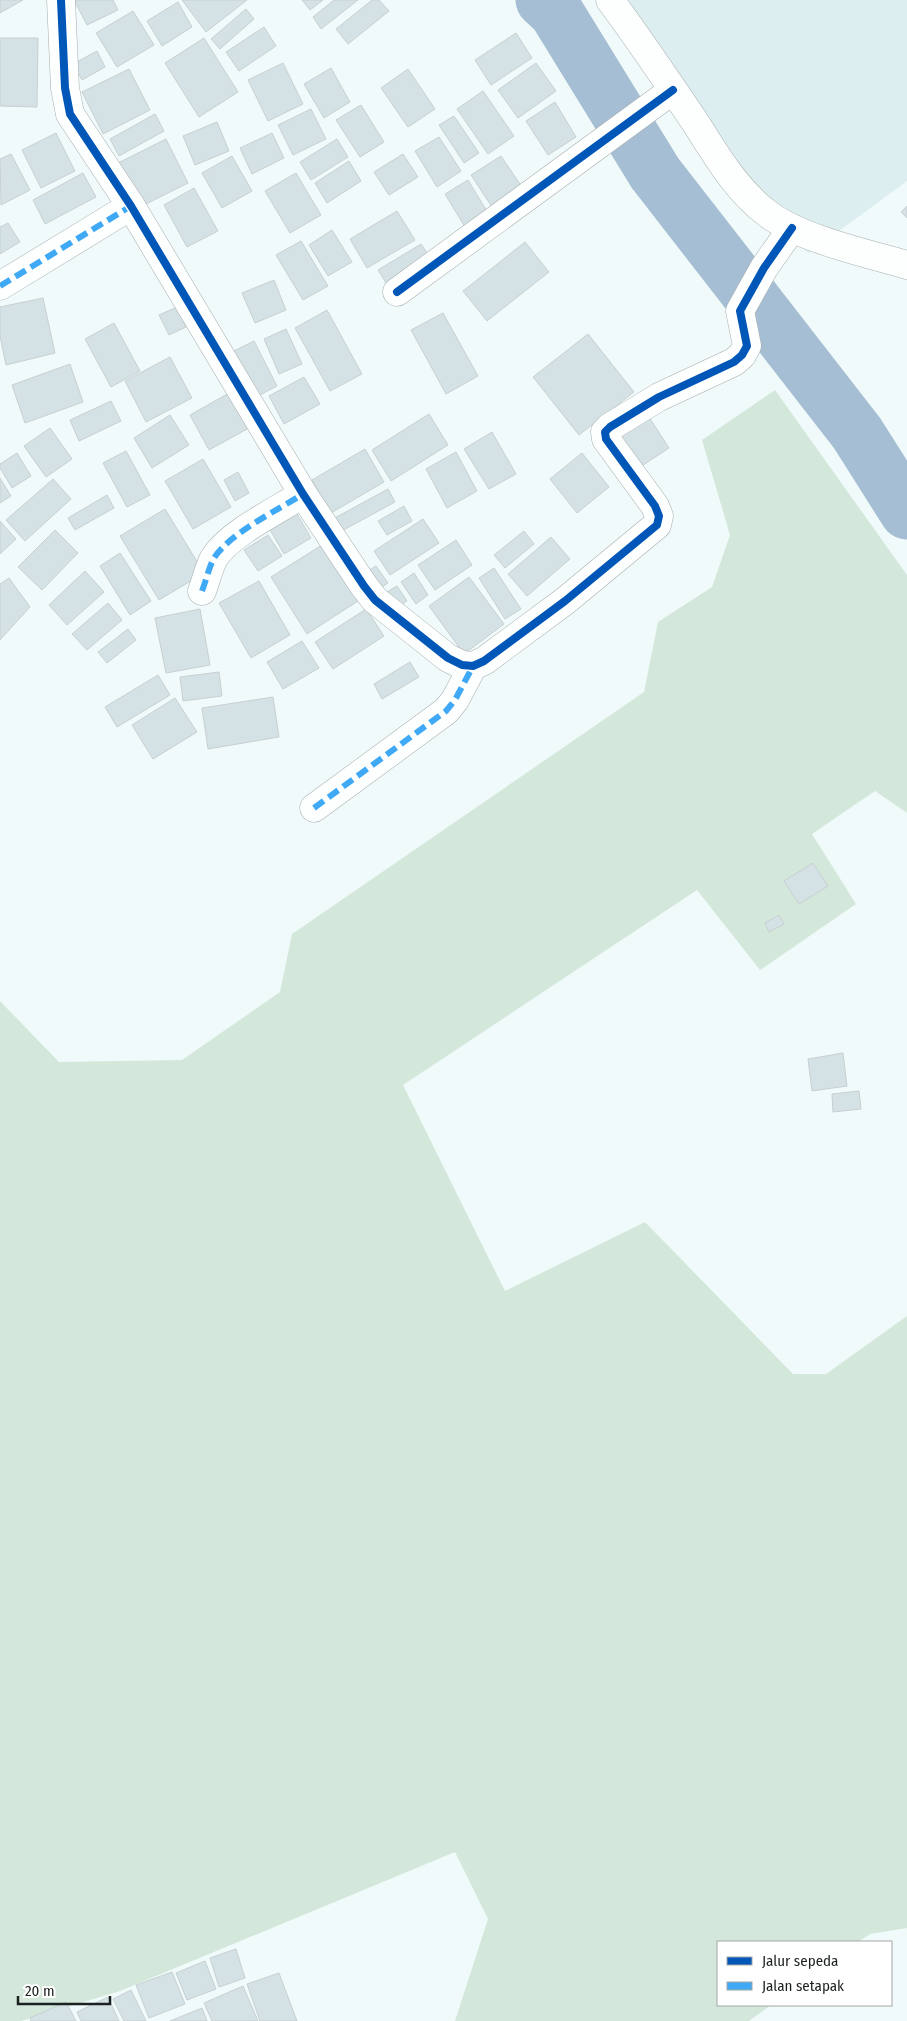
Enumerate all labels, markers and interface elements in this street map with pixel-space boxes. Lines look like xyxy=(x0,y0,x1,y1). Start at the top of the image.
legend xyxy=(717,1941,892,2006)
text: Jalur sepeda xyxy=(762,1952,838,1970)
scale bar xyxy=(18,1974,110,2006)
text: Jalan setapak xyxy=(762,1977,844,1995)
text: 20 m xyxy=(25,1982,55,2000)

